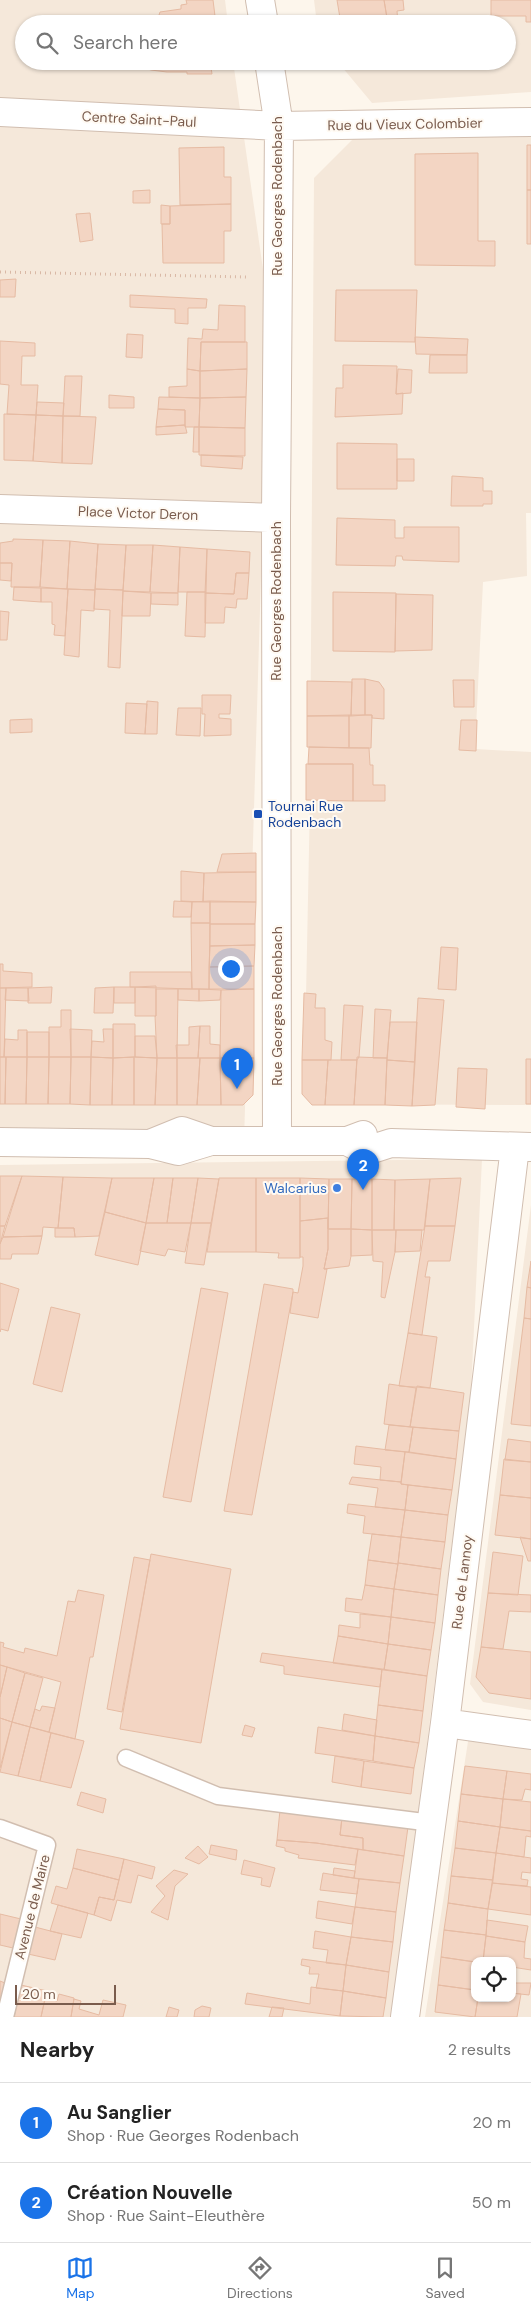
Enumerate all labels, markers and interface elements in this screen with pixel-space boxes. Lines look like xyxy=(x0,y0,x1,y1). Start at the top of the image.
search box xyxy=(15,15,516,70)
icon: search xyxy=(33,29,61,57)
text: Search here xyxy=(73,30,178,55)
street label: Centre Saint-Paul xyxy=(81,107,197,131)
street label: Rue du Vieux Colombier xyxy=(327,114,483,134)
street label: Rue Georges Rodenbach xyxy=(268,116,286,276)
street label: Place Victor Deron xyxy=(78,502,198,524)
street label: Rue Georges Rodenbach xyxy=(267,521,285,681)
place label: Tournai Rue Rodenbach xyxy=(268,797,343,831)
marker: Tournai Rue Rodenbach xyxy=(252,808,264,820)
street label: Rue Georges Rodenbach xyxy=(268,926,286,1086)
your location xyxy=(218,956,244,982)
pin: 1 xyxy=(221,1048,253,1089)
pin: 2 xyxy=(347,1149,379,1190)
place label: Walcarius xyxy=(264,1179,327,1197)
marker: Walcarius xyxy=(331,1182,343,1194)
street label: Rue de Lannoy xyxy=(447,1534,477,1630)
street label: Avenue de Maire xyxy=(10,1853,54,1961)
map controls xyxy=(471,1957,516,2002)
button: locate xyxy=(471,1957,516,2002)
scale bar xyxy=(15,1982,116,2005)
text: 20 m xyxy=(22,1985,56,2003)
text: Nearby xyxy=(20,2036,94,2064)
text: 2 results xyxy=(448,2039,511,2060)
text: Au Sanglier xyxy=(67,2100,172,2125)
text: 1 xyxy=(33,2112,39,2133)
text: 20 m xyxy=(472,2112,511,2133)
text: Shop · Rue Georges Rodenbach xyxy=(67,2125,299,2146)
text: Création Nouvelle xyxy=(67,2180,233,2205)
text: 2 xyxy=(31,2192,41,2213)
text: 50 m xyxy=(472,2192,511,2213)
text: Shop · Rue Saint-Eleuthère xyxy=(67,2205,265,2226)
tab: Map xyxy=(66,2254,94,2302)
tab: Directions xyxy=(227,2254,293,2302)
tab: Saved xyxy=(425,2254,465,2302)

